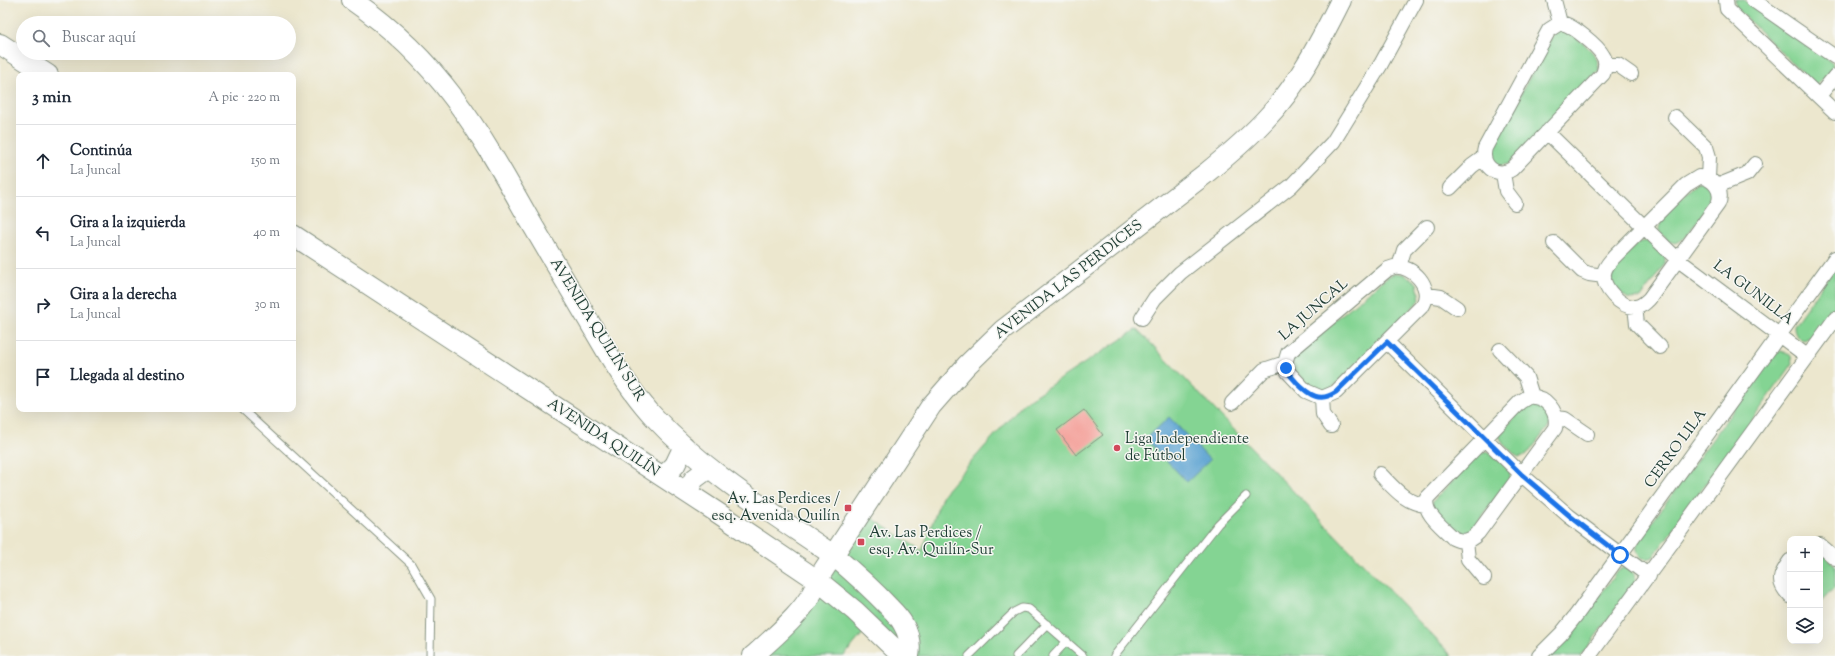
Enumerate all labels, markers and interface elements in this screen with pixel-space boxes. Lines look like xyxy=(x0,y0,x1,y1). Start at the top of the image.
search box xyxy=(16,16,296,60)
icon: search xyxy=(30,27,52,49)
text: Buscar aquí xyxy=(62,28,136,49)
text: 3 min xyxy=(32,86,71,110)
text: A pie · 220 m xyxy=(208,89,280,107)
text: Continúa xyxy=(70,141,132,162)
icon: ahead xyxy=(32,150,54,172)
text: 150 m xyxy=(251,152,280,170)
text: La Juncal xyxy=(70,162,121,180)
text: Gira a la izquierda xyxy=(70,213,186,234)
street label: AVENIDA LAS PERDICES xyxy=(990,215,1148,345)
icon: left xyxy=(32,222,54,244)
text: 40 m xyxy=(253,224,280,242)
text: La Juncal xyxy=(70,234,121,252)
street label: AVENIDA QUILÍN SUR xyxy=(544,254,651,406)
street label: LA GUNILLA xyxy=(1708,256,1798,330)
street label: LA JUNCAL xyxy=(1275,274,1353,346)
text: Gira a la derecha xyxy=(70,285,177,306)
icon: right xyxy=(32,294,54,316)
text: 30 m xyxy=(254,296,280,314)
text: La Juncal xyxy=(70,306,121,324)
route end xyxy=(1277,359,1295,377)
icon: arrive xyxy=(32,366,54,388)
text: Llegada al destino xyxy=(70,366,185,387)
street label: AVENIDA QUILÍN xyxy=(543,393,664,482)
street label: CERRO LILA xyxy=(1640,405,1712,493)
place label: Liga Independiente de Fútbol xyxy=(1125,429,1249,467)
marker: Liga Independiente de Fútbol xyxy=(1112,443,1122,453)
place label: Av. Las Perdices / esq. Avenida Quilín xyxy=(712,489,840,527)
marker: Av. Las Perdices / esq. Avenida Quilín xyxy=(843,503,853,513)
place label: Av. Las Perdices / esq. Av. Quilín-Sur xyxy=(869,523,994,561)
map controls xyxy=(1787,536,1823,644)
button: + xyxy=(1787,536,1823,572)
marker: Av. Las Perdices / esq. Av. Quilín-Sur xyxy=(856,537,866,547)
route start xyxy=(1611,546,1629,564)
button: − xyxy=(1787,572,1823,608)
button: layers xyxy=(1787,608,1823,644)

